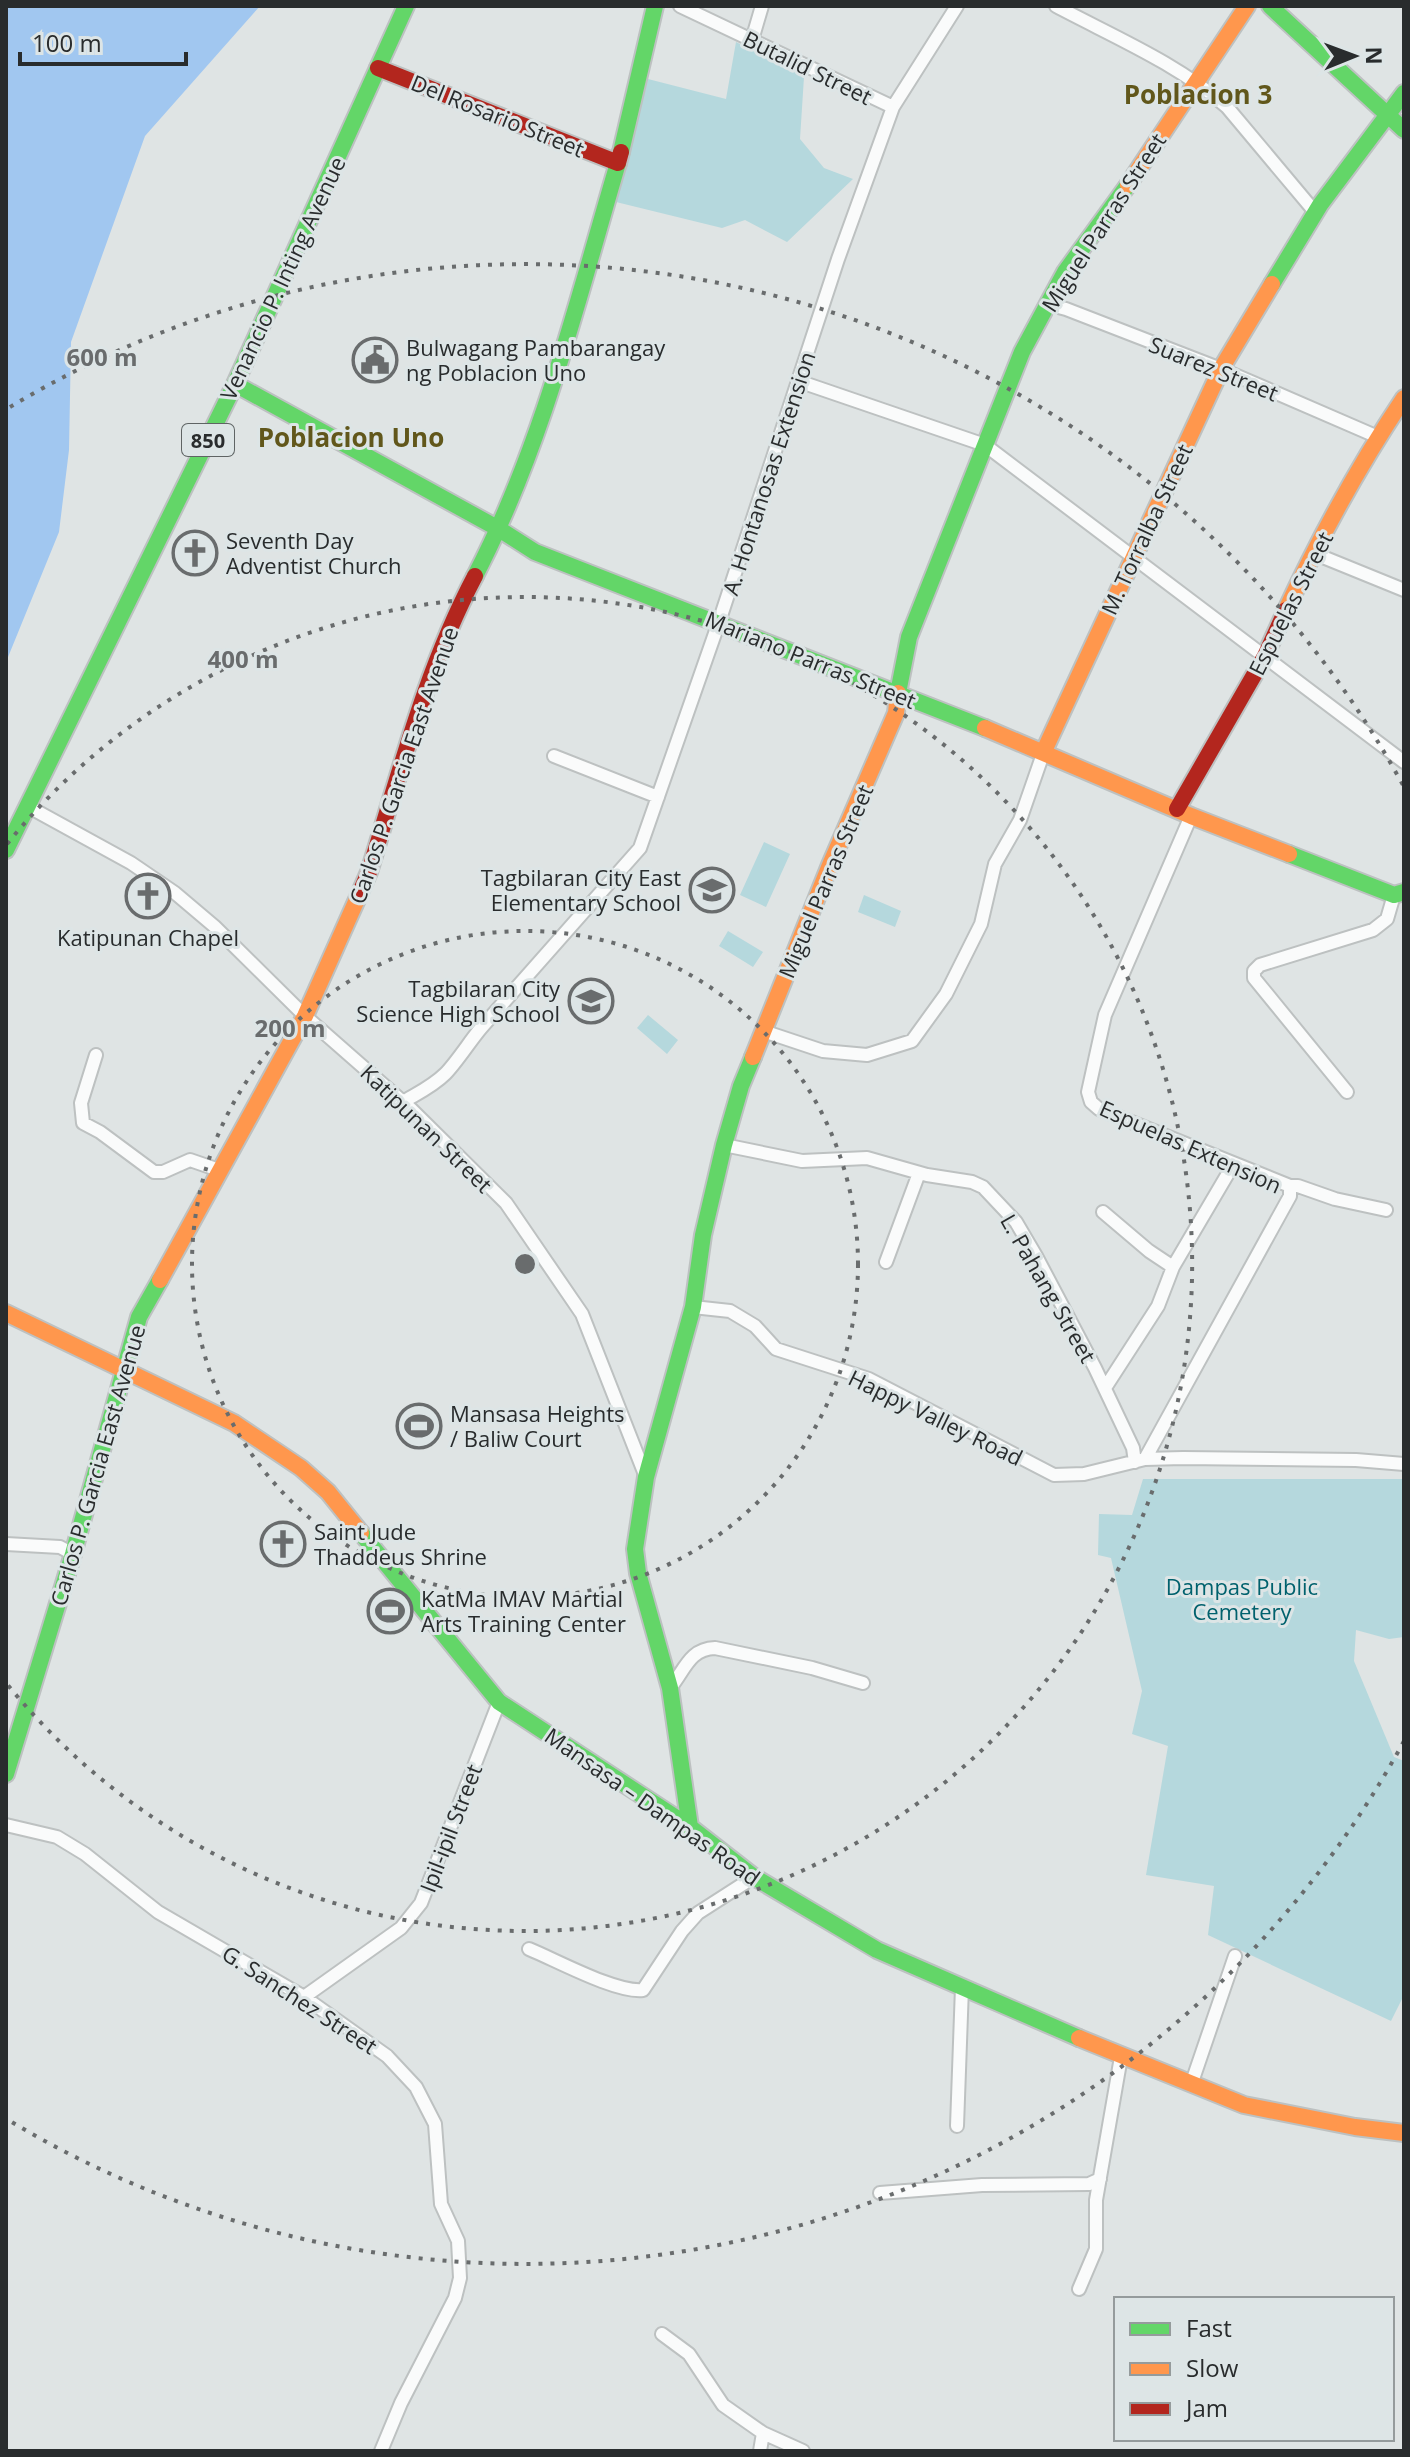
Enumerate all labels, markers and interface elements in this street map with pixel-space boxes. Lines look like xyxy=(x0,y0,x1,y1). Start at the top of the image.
scale bar xyxy=(20,16,186,66)
north arrow xyxy=(1314,16,1394,96)
street label: Butalid Street xyxy=(739,23,877,111)
text: 100 m xyxy=(32,26,102,59)
text: N xyxy=(1360,46,1390,65)
street label: Del Rosario Street xyxy=(407,67,589,163)
district label: Poblacion 3 xyxy=(1124,76,1272,112)
street label: Miguel Parras Street xyxy=(1034,127,1172,317)
street label: Venancio P. Inting Avenue xyxy=(212,151,352,405)
street label: Suarez Street xyxy=(1145,329,1283,408)
place label: Bulwagang Pambarangay ng Poblacion Uno xyxy=(406,332,666,387)
public building icon: Bulwagang Pambarangay ng Poblacion Uno xyxy=(351,336,399,384)
text: 600 m xyxy=(67,340,137,373)
street label: A. Hontanosas Extension xyxy=(714,347,822,599)
district label: Poblacion Uno xyxy=(258,419,444,455)
road number: 850 xyxy=(182,424,234,456)
street label: M. Torralba Street xyxy=(1093,439,1199,619)
place label: Seventh Day Adventist Church xyxy=(226,525,402,580)
street label: Espuelas Street xyxy=(1241,526,1339,680)
church icon: Seventh Day Adventist Church xyxy=(171,529,219,577)
street label: Mariano Parras Street xyxy=(701,603,921,715)
street label: Carlos P. Garcia East Avenue xyxy=(341,622,465,908)
text: 400 m xyxy=(208,642,278,675)
street label: Miguel Parras Street xyxy=(771,779,879,982)
place label: Tagbilaran City East Elementary School xyxy=(481,862,681,917)
school or university icon: Tagbilaran City East Elementary School xyxy=(688,866,736,914)
church icon: Katipunan Chapel xyxy=(124,872,172,920)
place label: Katipunan Chapel xyxy=(57,922,239,952)
place label: Tagbilaran City Science High School xyxy=(356,973,561,1028)
school or university icon: Tagbilaran City Science High School xyxy=(567,977,615,1025)
text: 200 m xyxy=(255,1011,325,1044)
street label: Katipunan Street xyxy=(355,1057,500,1199)
street label: Espuelas Extension xyxy=(1095,1092,1287,1200)
street label: L. Pahang Street xyxy=(994,1208,1104,1368)
centre of rings xyxy=(511,1250,539,1278)
street label: Carlos P. Garcia East Avenue xyxy=(42,1321,152,1609)
street label: Happy Valley Road xyxy=(844,1362,1028,1472)
place label: Mansasa Heights / Baliw Court xyxy=(450,1398,625,1453)
sports icon: Mansasa Heights / Baliw Court xyxy=(395,1402,443,1450)
place label: Saint Jude Thaddeus Shrine xyxy=(314,1516,487,1571)
church icon: Saint Jude Thaddeus Shrine xyxy=(259,1520,307,1568)
park label: Dampas Public Cemetery xyxy=(1166,1571,1318,1626)
place label: KatMa IMAV Martial Arts Training Center xyxy=(421,1583,626,1638)
sports icon: KatMa IMAV Martial Arts Training Center xyxy=(366,1587,414,1635)
street label: Mansasa – Dampas Road xyxy=(539,1720,767,1892)
street label: Ipil-ipil Street xyxy=(412,1759,488,1896)
street label: G. Sanchez Street xyxy=(217,1938,383,2060)
legend xyxy=(1114,2297,1394,2441)
text: Fast xyxy=(1186,2311,1232,2344)
text: Slow xyxy=(1186,2351,1239,2384)
text: Jam xyxy=(1184,2391,1228,2424)

